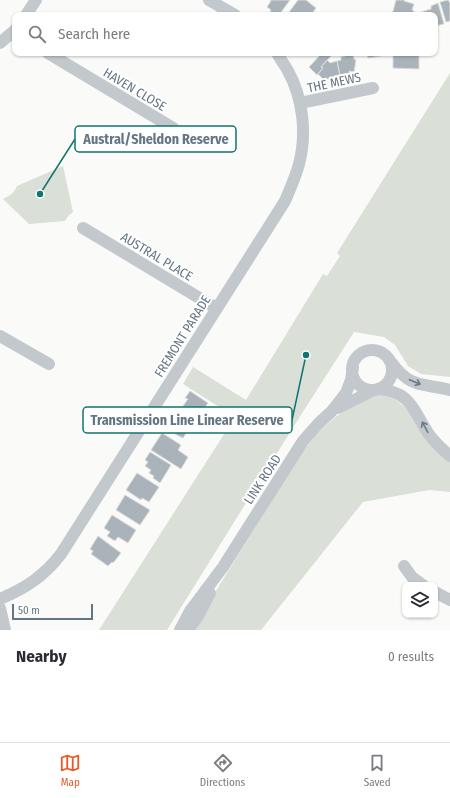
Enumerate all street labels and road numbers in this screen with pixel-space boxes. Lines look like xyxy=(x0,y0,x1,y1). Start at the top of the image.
street label: HAVEN CLOSE xyxy=(101,65,169,114)
street label: THE MEWS xyxy=(306,69,362,95)
street label: AUSTRAL PLACE xyxy=(118,229,195,284)
street label: FREMONT PARADE xyxy=(151,293,214,380)
street label: LINK ROAD xyxy=(241,452,284,507)

